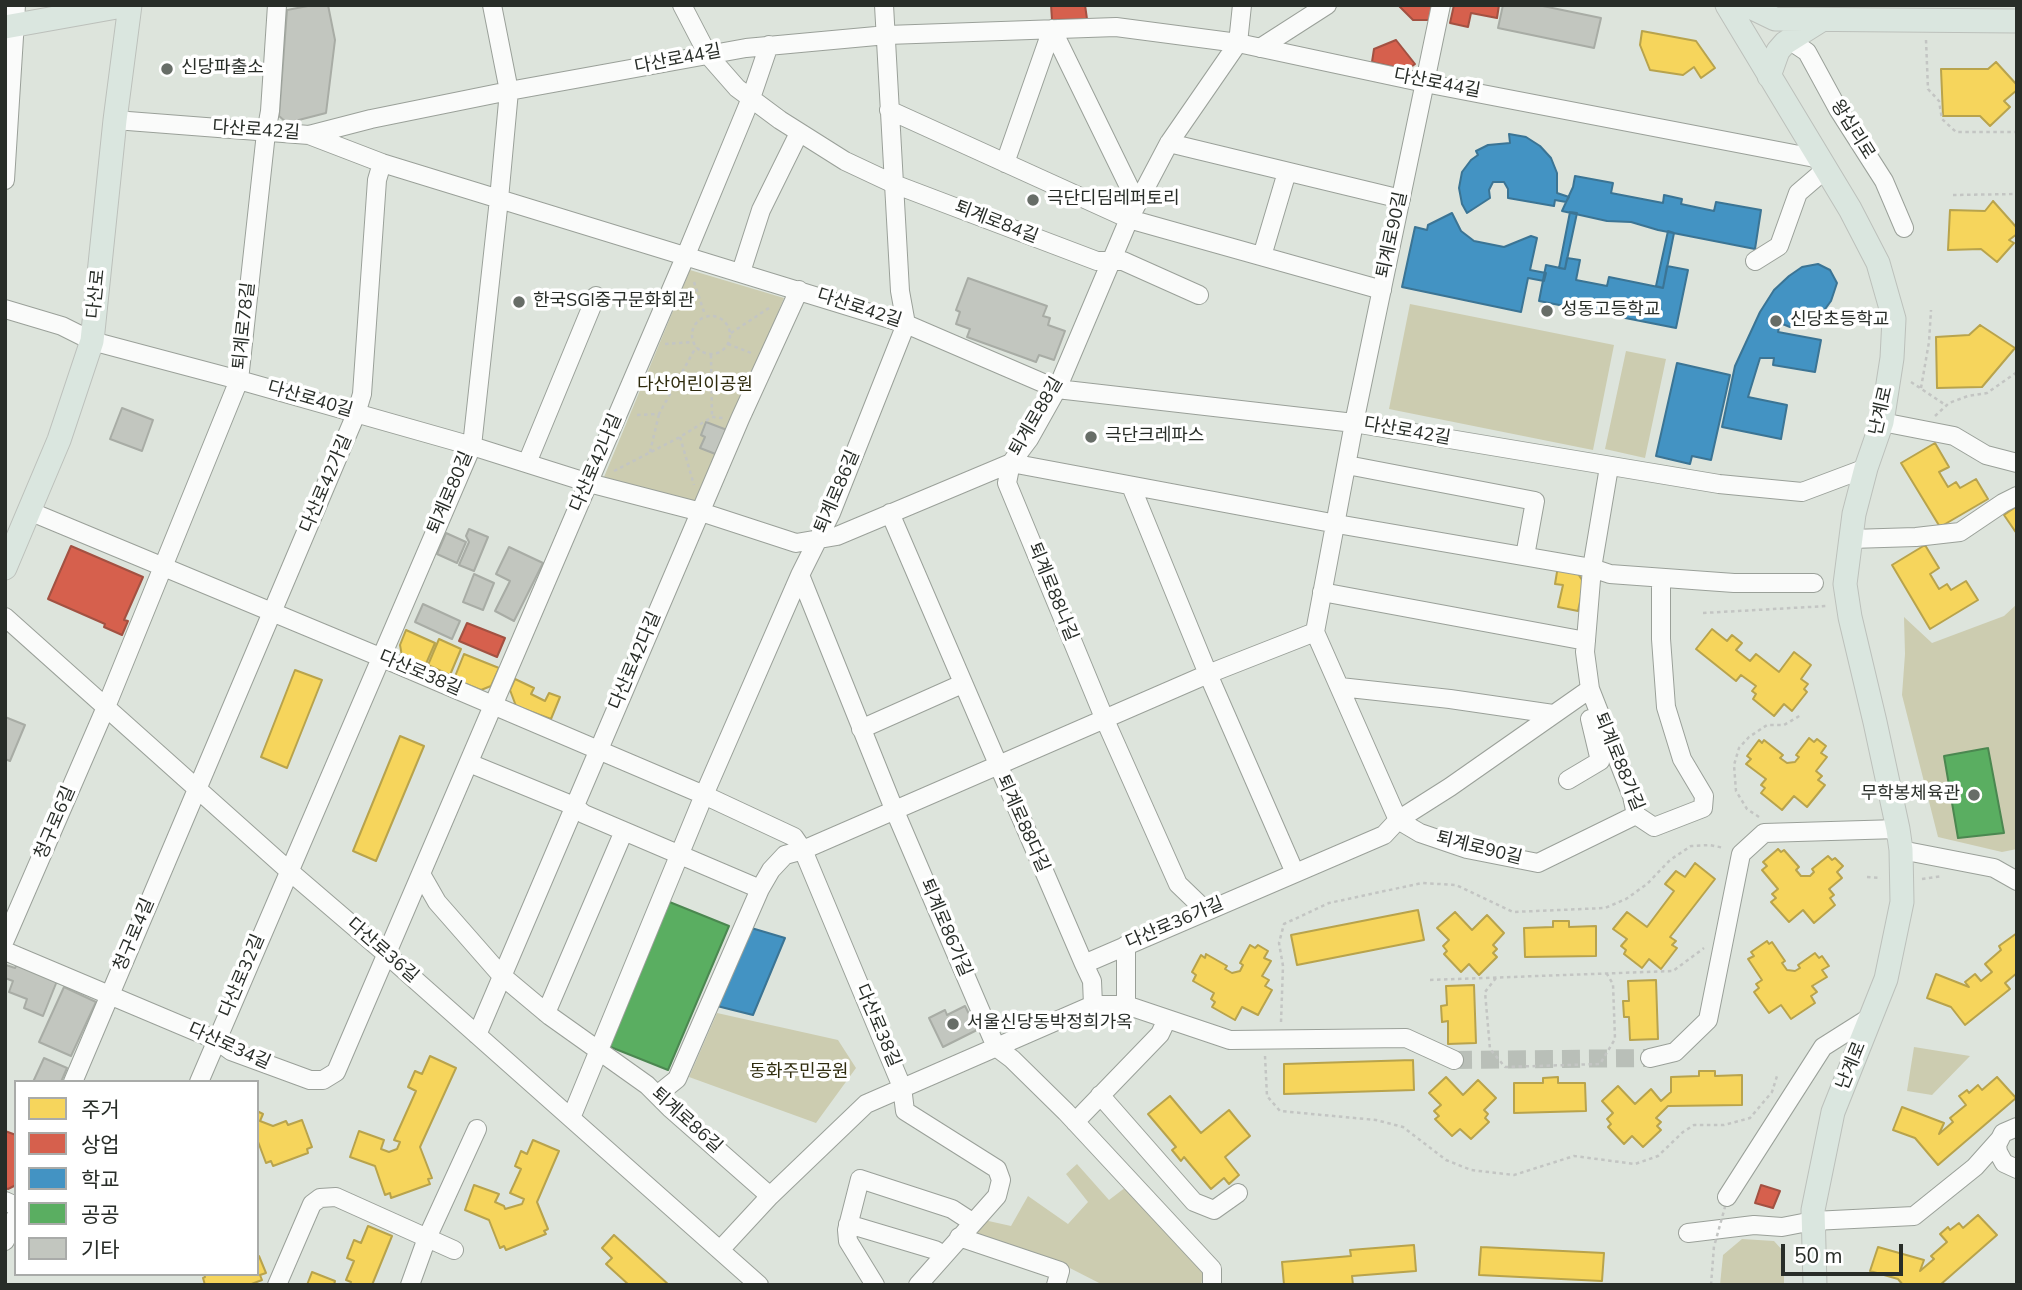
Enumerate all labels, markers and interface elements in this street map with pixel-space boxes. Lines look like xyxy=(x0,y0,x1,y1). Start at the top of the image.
street label: 다산로44길 xyxy=(633,41,723,79)
place label: 신당파출소 xyxy=(181,58,264,80)
marker: 신당파출소 xyxy=(159,61,175,77)
street label: 다산로44길 xyxy=(1392,65,1482,103)
street label: 왕십리로 xyxy=(1825,96,1879,164)
street label: 다산로42길 xyxy=(211,117,301,145)
place label: 극단디딤레퍼토리 xyxy=(1047,189,1179,211)
street label: 퇴계로90길 xyxy=(1373,190,1413,280)
marker: 극단디딤레퍼토리 xyxy=(1025,192,1041,208)
street label: 퇴계로84길 xyxy=(951,197,1041,249)
street label: 다산로 xyxy=(84,268,110,320)
street label: 퇴계로78길 xyxy=(230,281,260,371)
street label: 다산로42길 xyxy=(814,285,904,333)
place label: 한국SGI중구문화회관 xyxy=(533,291,694,313)
marker: 한국SGI중구문화회관 xyxy=(511,294,527,310)
place label: 성동고등학교 xyxy=(1561,300,1660,322)
marker: 성동고등학교 xyxy=(1539,303,1555,319)
place label: 신당초등학교 xyxy=(1790,310,1889,332)
marker: 신당초등학교 xyxy=(1768,313,1784,329)
street label: 퇴계로88길 xyxy=(1006,374,1068,460)
park label: 다산어린이공원 xyxy=(637,375,753,397)
street label: 다산로40길 xyxy=(265,378,355,422)
street label: 난계로 xyxy=(1866,384,1898,438)
street label: 다산로42나길 xyxy=(567,411,627,515)
street label: 다산로42길 xyxy=(1362,414,1452,450)
place label: 극단크레파스 xyxy=(1105,426,1204,448)
marker: 극단크레파스 xyxy=(1083,429,1099,445)
street label: 다산로42가길 xyxy=(297,432,357,536)
street label: 퇴계로86길 xyxy=(811,447,865,537)
street label: 퇴계로80길 xyxy=(424,448,478,538)
street label: 퇴계로88나길 xyxy=(1022,540,1082,644)
street label: 다산로42다길 xyxy=(606,609,666,713)
street label: 다산로38길 xyxy=(375,647,465,701)
street label: 퇴계로88가길 xyxy=(1588,710,1648,814)
street label: 퇴계로88다길 xyxy=(991,772,1053,876)
street label: 청구로6길 xyxy=(31,783,81,863)
place label: 무학봉체육관 xyxy=(1861,784,1960,806)
marker: 무학봉체육관 xyxy=(1966,787,1982,803)
street label: 퇴계로90길 xyxy=(1434,828,1524,870)
street label: 퇴계로86가길 xyxy=(915,876,975,980)
street label: 다산로36가길 xyxy=(1123,894,1227,954)
street label: 청구로4길 xyxy=(110,895,160,975)
street label: 다산로36길 xyxy=(342,914,422,988)
street label: 다산로32길 xyxy=(216,931,270,1021)
street label: 다산로38길 xyxy=(850,981,904,1071)
place label: 서울신당동박정희가옥 xyxy=(967,1013,1133,1035)
marker: 서울신당동박정희가옥 xyxy=(945,1016,961,1032)
street label: 다산로34길 xyxy=(184,1019,274,1075)
street label: 난계로 xyxy=(1833,1039,1871,1093)
park label: 동화주민공원 xyxy=(749,1062,849,1084)
legend xyxy=(14,1080,259,1276)
street label: 퇴계로86길 xyxy=(646,1084,726,1158)
text: 주거 xyxy=(81,1096,120,1124)
text: 상업 xyxy=(81,1131,120,1159)
text: 학교 xyxy=(81,1166,120,1194)
text: 공공 xyxy=(81,1201,120,1229)
scale bar xyxy=(1784,1230,1906,1274)
text: 기타 xyxy=(81,1236,120,1264)
text: 50 m xyxy=(1794,1242,1843,1270)

